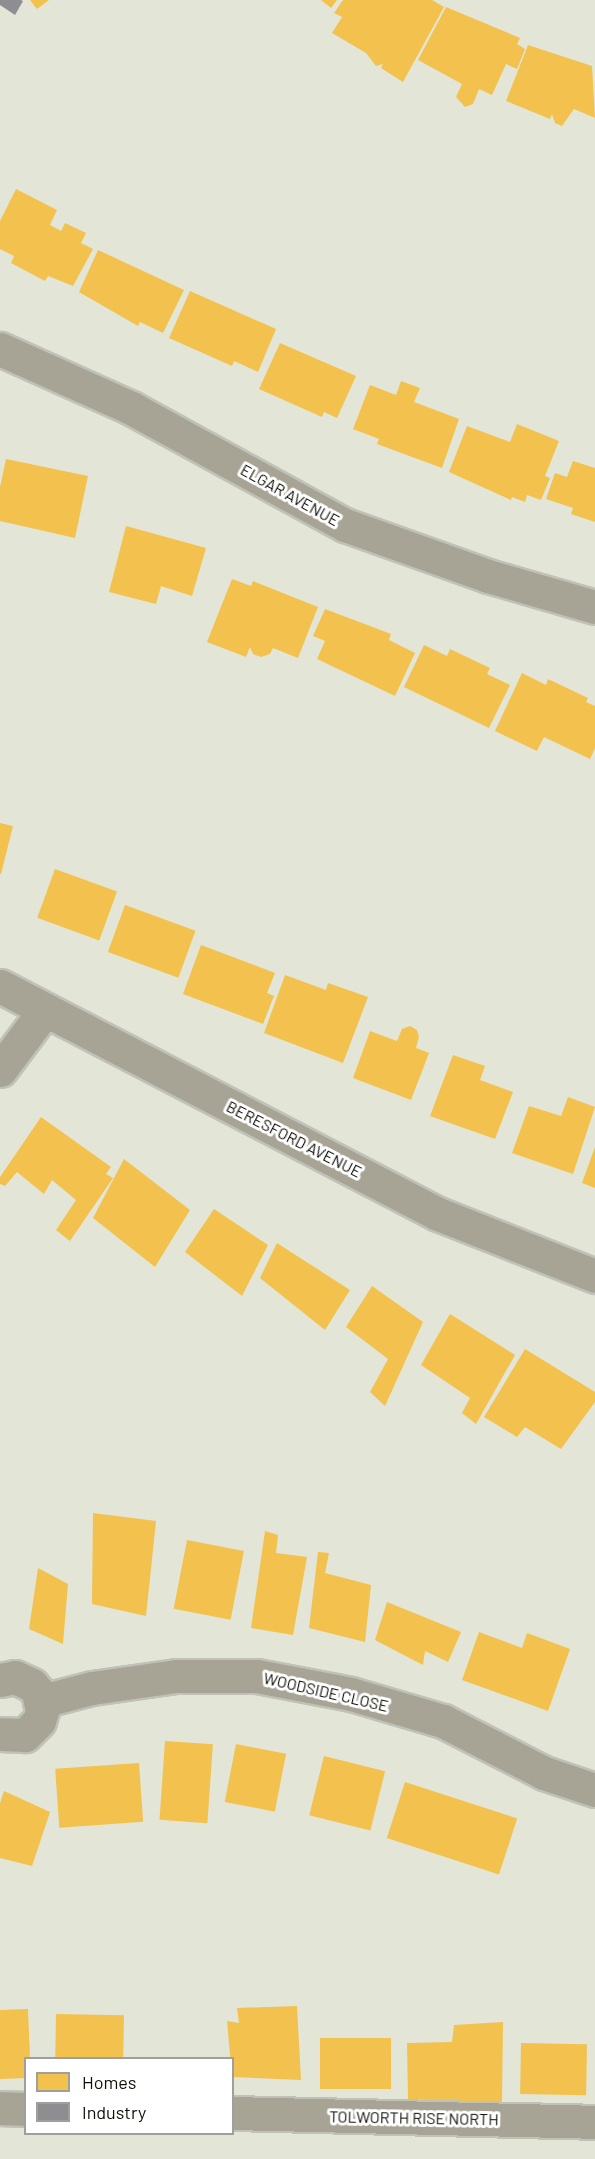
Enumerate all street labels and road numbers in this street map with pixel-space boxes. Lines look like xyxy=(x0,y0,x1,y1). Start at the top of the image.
street label: ELGAR AVENUE xyxy=(237,460,343,530)
street label: BERESFORD AVENUE xyxy=(223,1097,365,1181)
street label: WOODSIDE CLOSE xyxy=(262,1668,390,1716)
street label: TOLWORTH RISE NORTH xyxy=(329,2107,499,2129)

